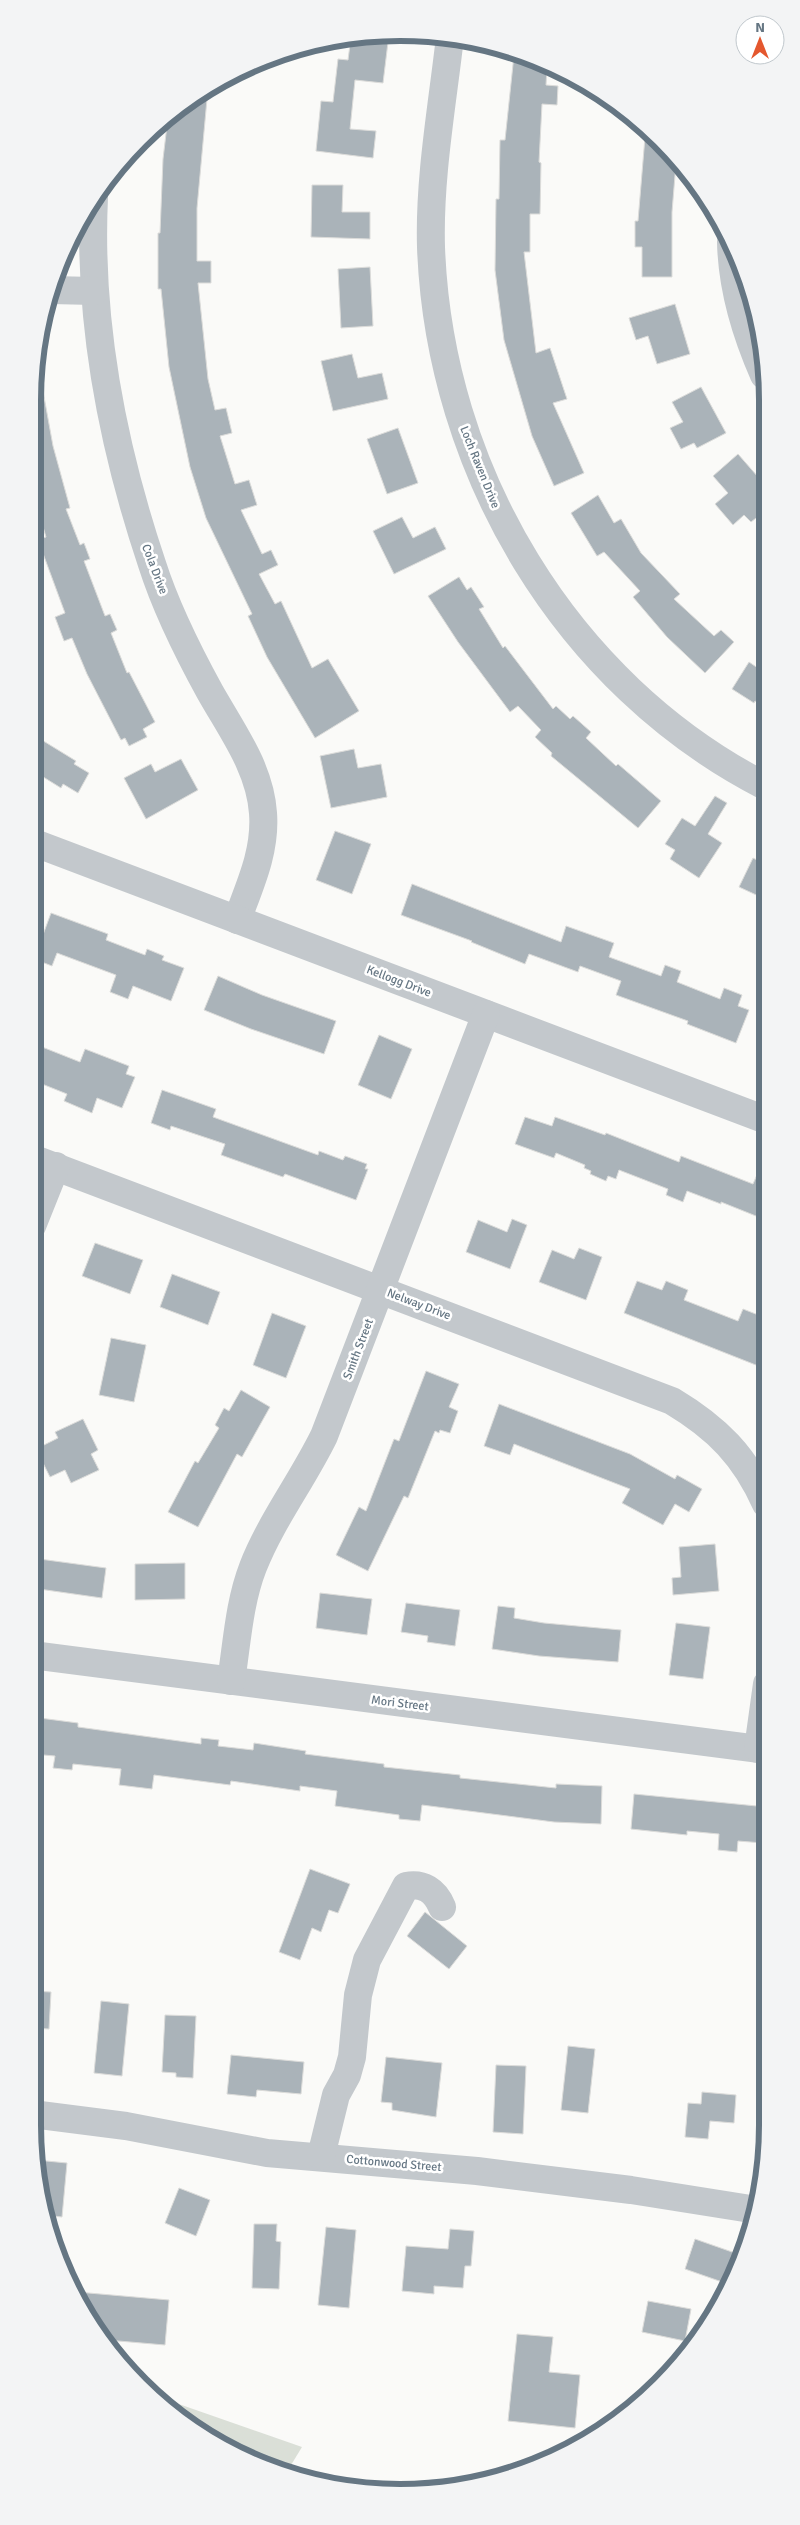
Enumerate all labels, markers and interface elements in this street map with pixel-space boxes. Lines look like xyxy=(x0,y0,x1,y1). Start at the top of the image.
north arrow xyxy=(735,15,785,65)
text: N xyxy=(755,19,765,36)
street label: Loch Raven Drive xyxy=(456,424,503,511)
street label: Cola Drive xyxy=(138,542,171,596)
street label: Kellogg Drive xyxy=(364,962,433,1001)
street label: Nelway Drive xyxy=(385,1285,453,1324)
street label: Smith Street xyxy=(340,1317,377,1382)
street label: Mori Street xyxy=(370,1693,429,1714)
street label: Cottonwood Street xyxy=(346,2152,442,2175)

